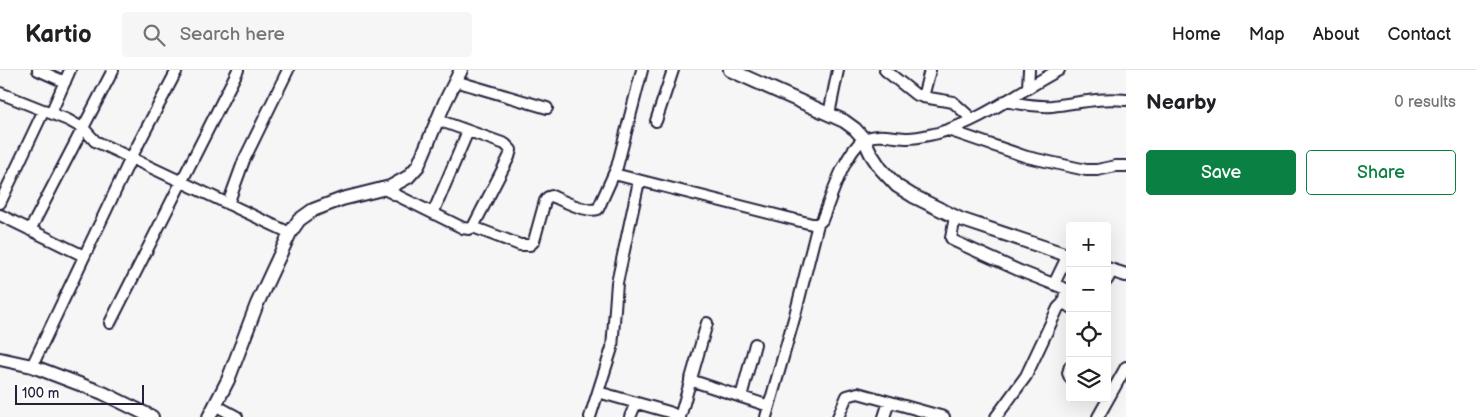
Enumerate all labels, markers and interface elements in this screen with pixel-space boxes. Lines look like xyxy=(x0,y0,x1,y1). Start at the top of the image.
search box xyxy=(122,12,472,57)
text: Kartio xyxy=(25,20,92,49)
icon: search xyxy=(140,21,168,49)
text: Search here xyxy=(180,23,285,46)
text: Home xyxy=(1172,24,1221,45)
text: Map xyxy=(1249,24,1285,45)
text: About xyxy=(1313,24,1360,45)
text: Contact xyxy=(1388,24,1451,45)
text: Nearby xyxy=(1146,90,1216,115)
text: 0 results xyxy=(1394,93,1456,112)
button: Save xyxy=(1146,150,1296,195)
button: Share xyxy=(1306,150,1456,195)
map controls xyxy=(1066,222,1111,402)
button: + xyxy=(1066,222,1111,267)
button: − xyxy=(1066,267,1111,312)
button: locate xyxy=(1066,312,1111,357)
button: layers xyxy=(1066,357,1111,402)
scale bar xyxy=(15,382,144,405)
text: 100 m xyxy=(22,385,59,402)

